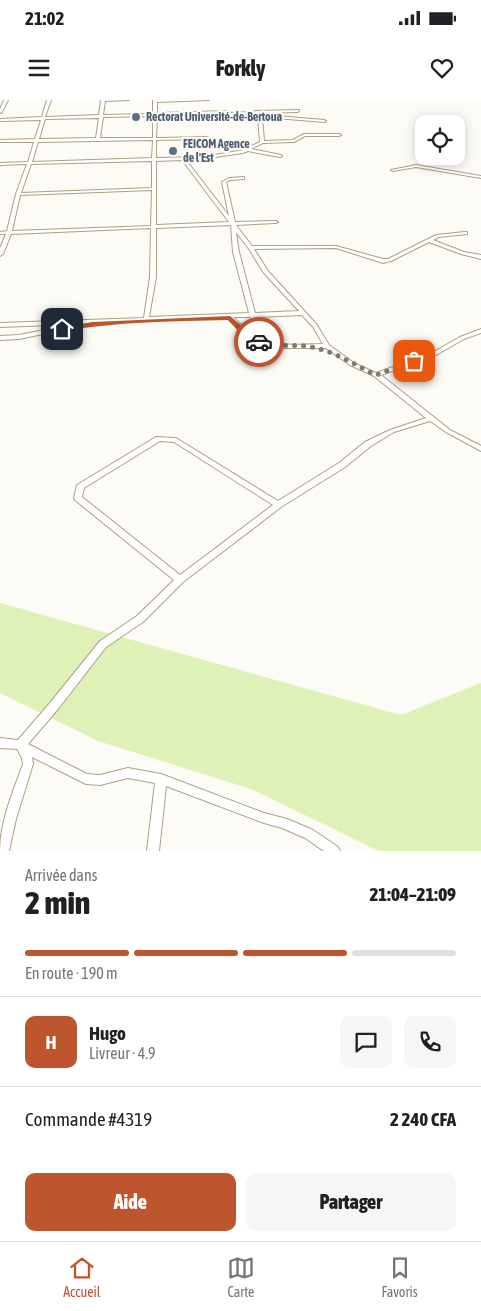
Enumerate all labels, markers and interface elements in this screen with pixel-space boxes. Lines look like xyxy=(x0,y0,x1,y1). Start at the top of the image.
text: 21:02 xyxy=(25,7,64,29)
icon: menu xyxy=(25,54,53,82)
icon: heart xyxy=(428,54,456,82)
text: Forkly xyxy=(216,55,265,81)
place label: Rectorat Université-de-Bertoua xyxy=(146,110,283,124)
marker: Rectorat Université-de-Bertoua xyxy=(130,111,142,123)
map controls xyxy=(415,115,465,165)
button: locate xyxy=(415,115,465,165)
place label: FEICOM Agence de l'Est xyxy=(183,137,250,165)
marker: FEICOM Agence de l'Est xyxy=(167,145,179,157)
pin xyxy=(41,308,83,350)
icon: home xyxy=(48,315,76,343)
courier xyxy=(234,317,284,367)
icon: car xyxy=(245,328,273,356)
pin xyxy=(393,340,435,382)
icon: bag xyxy=(400,347,428,375)
text: Arrivée dans xyxy=(25,866,97,884)
text: 21:04–21:09 xyxy=(369,883,456,905)
text: 2 min xyxy=(25,884,90,921)
text: En route · 190 m xyxy=(25,964,118,982)
button: chat xyxy=(340,1016,392,1068)
button: phone xyxy=(404,1016,456,1068)
text: Hugo xyxy=(89,1022,126,1044)
text: H xyxy=(45,1031,57,1053)
text: Livreur · 4.9 xyxy=(89,1044,156,1062)
text: Commande #4319 xyxy=(25,1108,152,1130)
text: 2 240 CFA xyxy=(390,1108,456,1130)
button: Aide xyxy=(25,1173,236,1231)
button: Partager xyxy=(246,1173,456,1231)
tab: Accueil xyxy=(63,1254,101,1300)
tab: Carte xyxy=(227,1254,255,1300)
tab: Favoris xyxy=(381,1254,418,1300)

